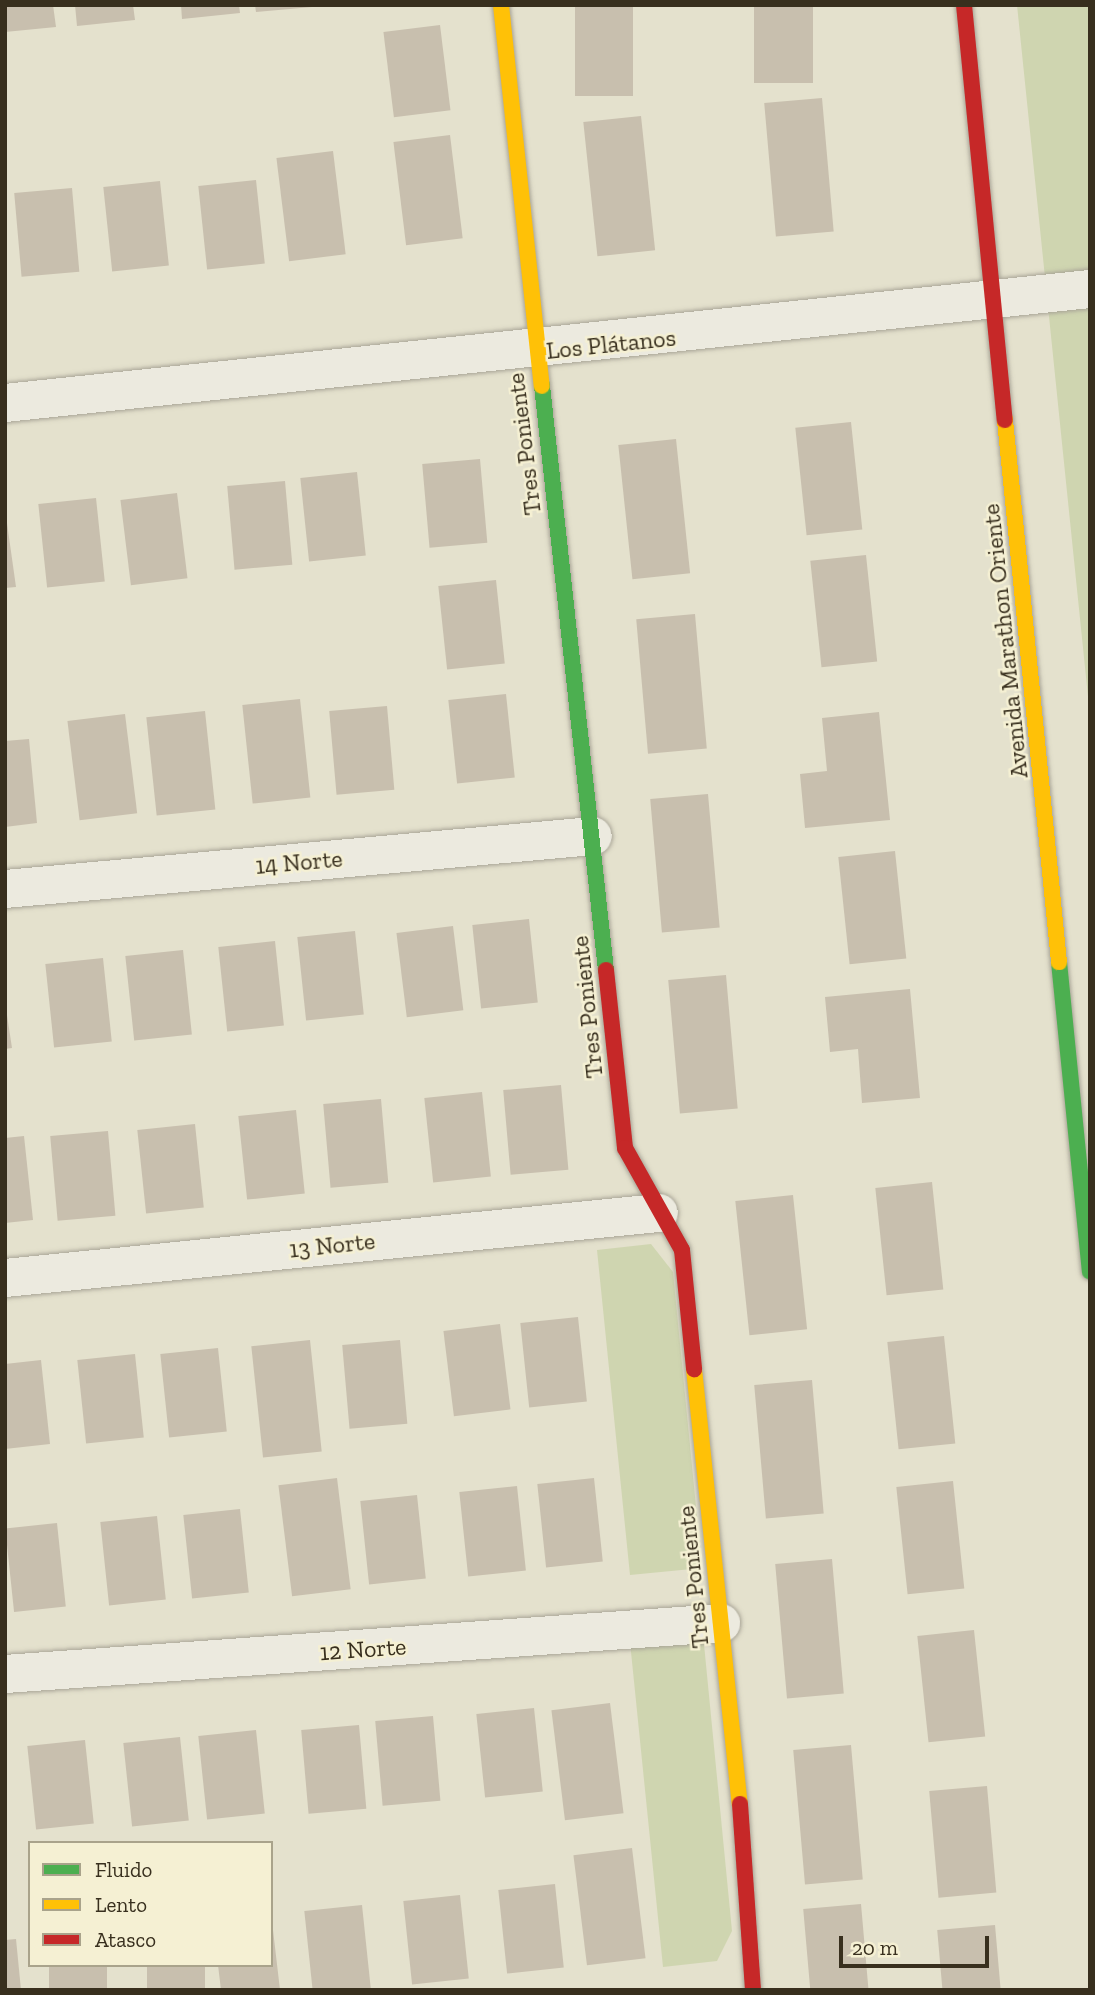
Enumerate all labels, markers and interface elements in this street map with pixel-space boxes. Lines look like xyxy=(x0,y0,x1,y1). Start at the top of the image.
street label: Los Plátanos xyxy=(545,323,677,365)
street label: Tres Poniente xyxy=(501,371,547,517)
street label: Avenida Marathon Oriente xyxy=(976,502,1034,780)
street label: 14 Norte xyxy=(254,844,344,880)
street label: Tres Poniente xyxy=(565,934,609,1080)
street label: 13 Norte xyxy=(288,1226,376,1264)
street label: Tres Poniente xyxy=(671,1504,715,1650)
street label: 12 Norte xyxy=(319,1632,407,1666)
legend xyxy=(28,1841,273,1967)
text: Fluido xyxy=(95,1857,152,1882)
text: Lento xyxy=(95,1892,147,1917)
scale bar xyxy=(843,1922,993,1966)
text: Atasco xyxy=(95,1927,156,1952)
text: 20 m xyxy=(852,1935,898,1960)

